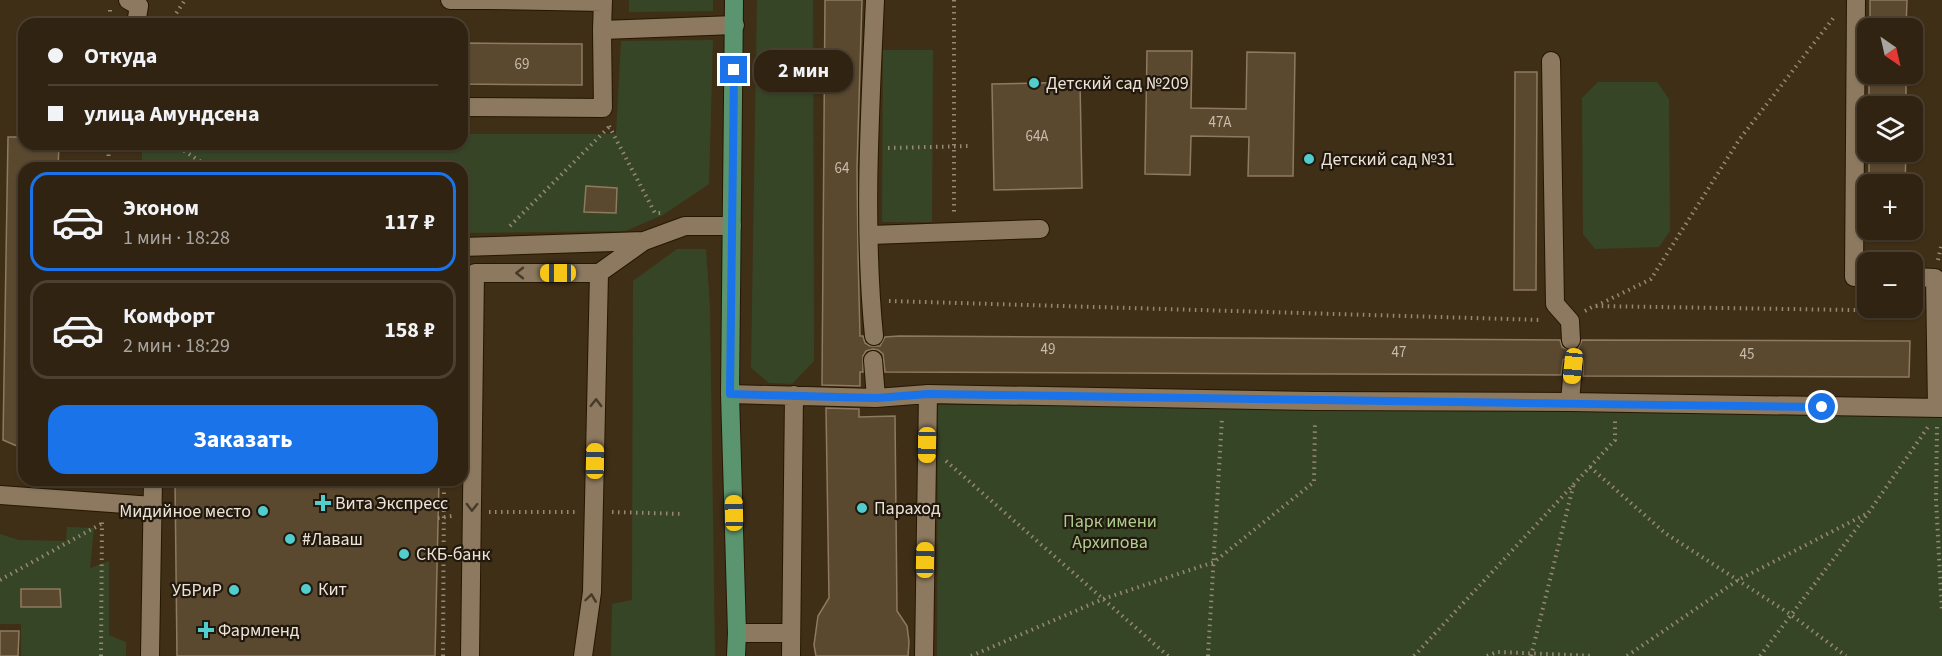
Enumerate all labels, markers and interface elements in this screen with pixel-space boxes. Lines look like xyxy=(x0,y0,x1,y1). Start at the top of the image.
north arrow xyxy=(1857,18,1923,84)
map controls xyxy=(1857,18,1923,318)
text: Откуда xyxy=(84,40,157,72)
callout: 2 мин xyxy=(755,49,854,91)
house number: 69 xyxy=(515,54,529,75)
route end xyxy=(720,56,747,83)
text: 2 мин xyxy=(778,57,829,85)
place label: Детский сад №209 xyxy=(1046,71,1189,96)
marker: Детский сад №209 xyxy=(1027,76,1041,90)
button: layers xyxy=(1857,96,1923,162)
text: улица Амундсена xyxy=(84,98,260,130)
house number: 47А xyxy=(1208,112,1232,133)
house number: 64А xyxy=(1025,126,1049,147)
place label: Детский сад №31 xyxy=(1321,147,1455,172)
marker: Детский сад №31 xyxy=(1302,152,1316,166)
house number: 64 xyxy=(835,158,850,179)
button: + xyxy=(1857,174,1923,240)
text: Эконом xyxy=(123,192,199,224)
icon: car xyxy=(51,195,105,249)
text: 117 ₽ xyxy=(384,206,435,238)
text: 1 мин · 18:28 xyxy=(123,224,230,252)
button: − xyxy=(1857,252,1923,318)
car xyxy=(540,264,576,282)
one-way arrow xyxy=(515,267,524,279)
text: Комфорт xyxy=(123,300,215,332)
icon: car xyxy=(51,303,105,357)
text: 158 ₽ xyxy=(384,314,435,346)
text: 2 мин · 18:29 xyxy=(123,332,230,360)
house number: 49 xyxy=(1041,339,1055,360)
house number: 47 xyxy=(1392,342,1406,363)
house number: 45 xyxy=(1740,344,1754,365)
car xyxy=(1562,347,1584,385)
route start xyxy=(1808,393,1835,420)
one-way arrow xyxy=(590,399,603,408)
button: Заказать xyxy=(48,405,438,474)
car xyxy=(918,427,936,463)
car xyxy=(586,443,604,479)
place label: Вита Экспресс xyxy=(335,491,448,516)
car xyxy=(725,495,743,531)
marker: Вита Экспресс xyxy=(316,496,330,510)
place label: Параход xyxy=(874,496,941,521)
place label: Мидийное место xyxy=(119,499,251,524)
marker: Параход xyxy=(855,501,869,515)
one-way arrow xyxy=(466,503,478,512)
marker: Мидийное место xyxy=(256,504,270,518)
park label: Парк имени Архипова xyxy=(1063,509,1157,555)
place label: #Лаваш xyxy=(302,527,363,552)
marker: #Лаваш xyxy=(283,532,297,546)
place label: СКБ-банк xyxy=(416,542,491,567)
car xyxy=(916,542,934,578)
marker: СКБ-банк xyxy=(397,547,411,561)
place label: Кит xyxy=(318,577,347,602)
place label: УБРиР xyxy=(172,578,222,603)
marker: Кит xyxy=(299,582,313,596)
marker: УБРиР xyxy=(227,583,241,597)
one-way arrow xyxy=(584,594,596,603)
place label: Фармленд xyxy=(218,618,300,643)
marker: Фармленд xyxy=(199,623,213,637)

